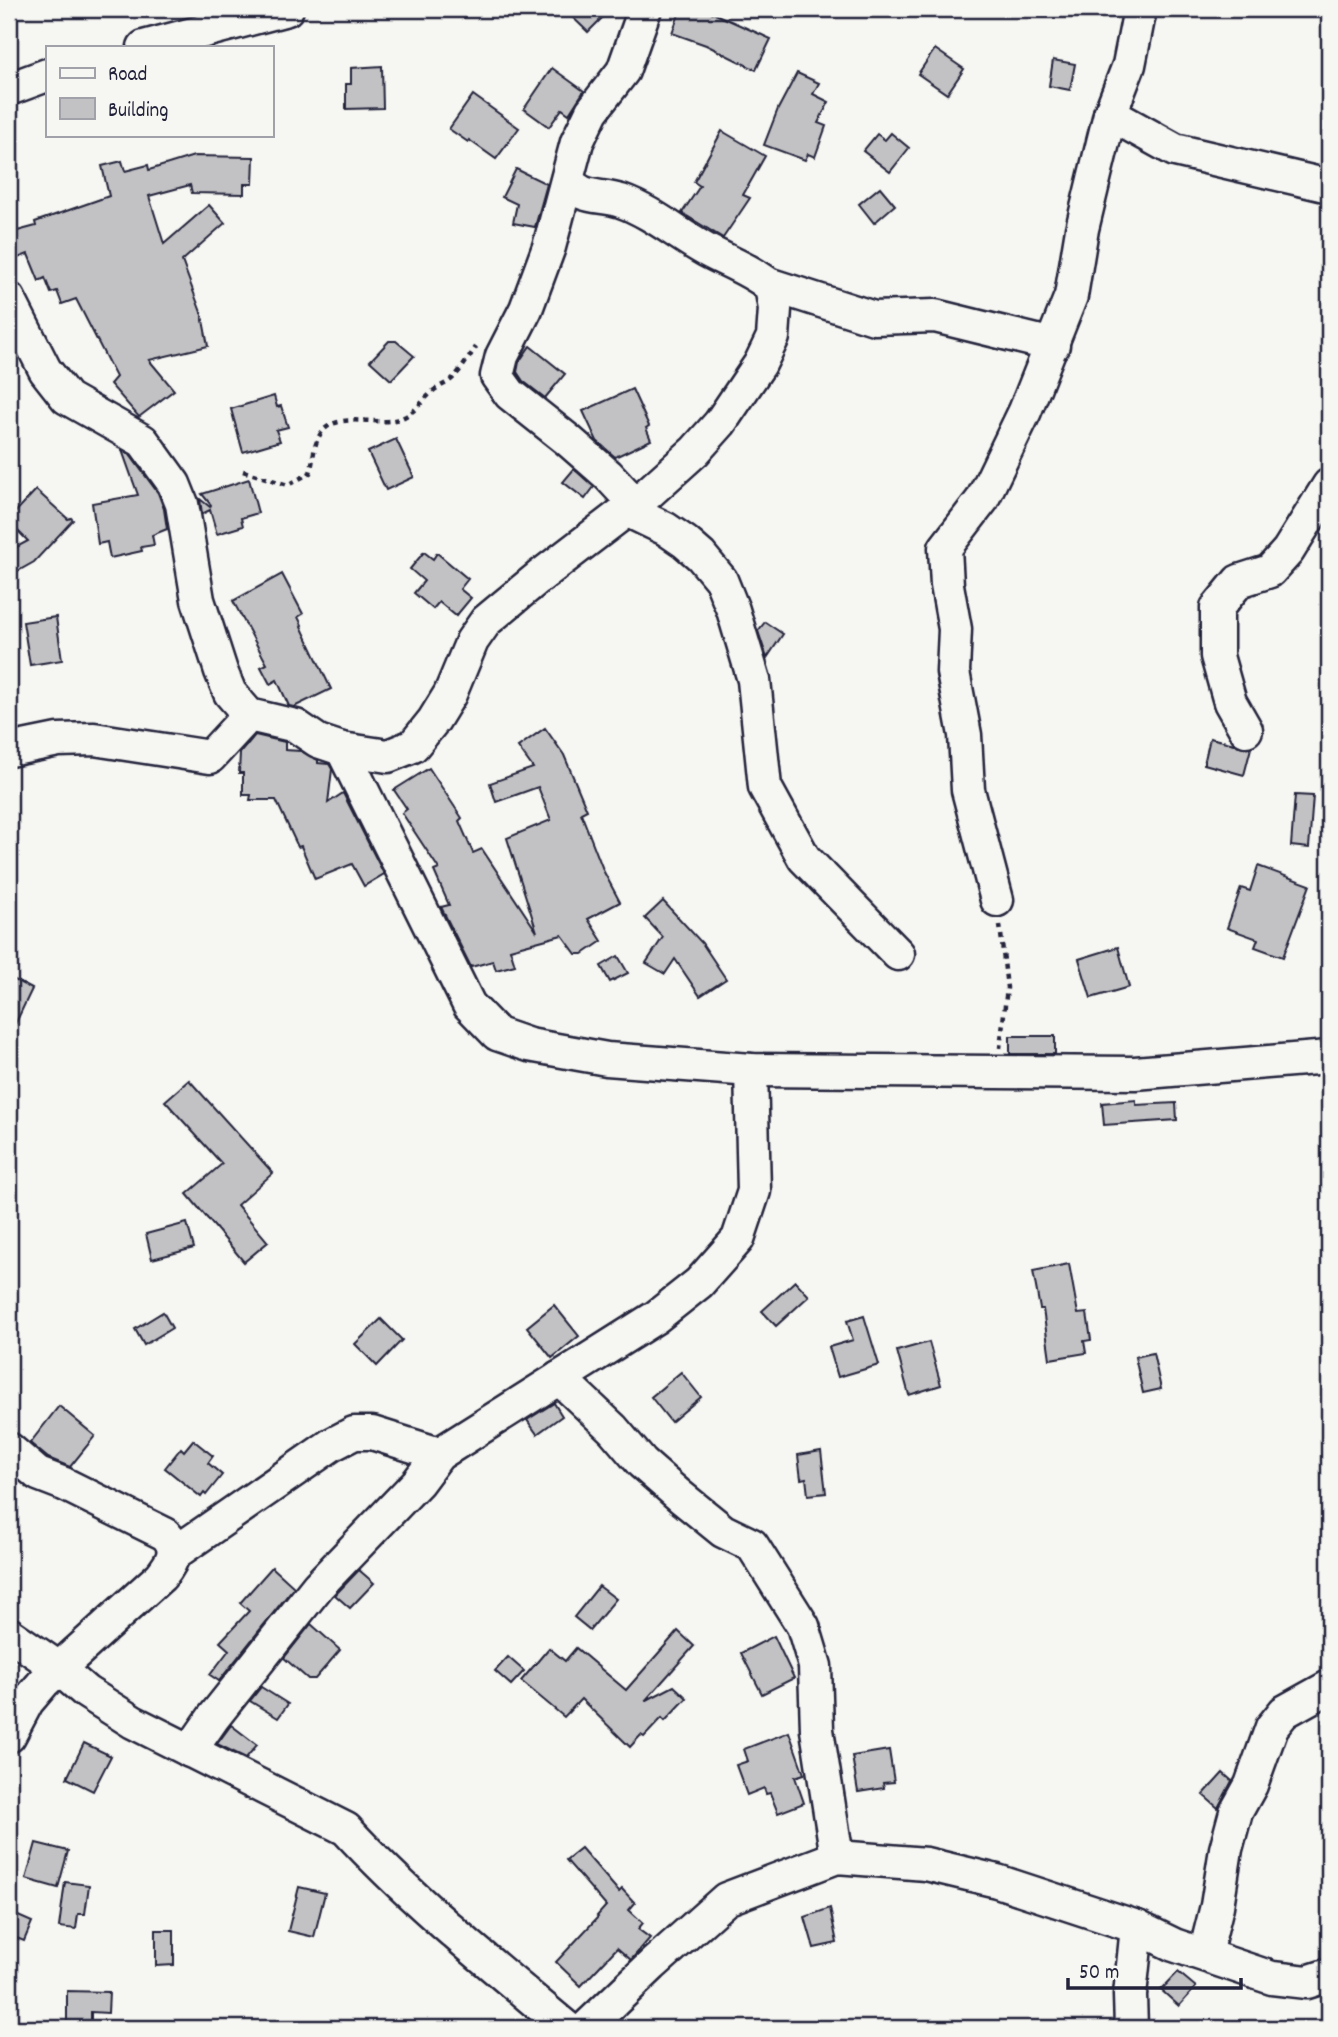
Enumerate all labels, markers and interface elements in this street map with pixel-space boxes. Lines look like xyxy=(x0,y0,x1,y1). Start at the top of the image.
legend xyxy=(46,46,273,136)
text: Road xyxy=(108,61,147,91)
text: Building xyxy=(108,97,168,127)
scale bar xyxy=(1068,1946,1242,1990)
text: 50 m xyxy=(1079,1959,1119,1989)

